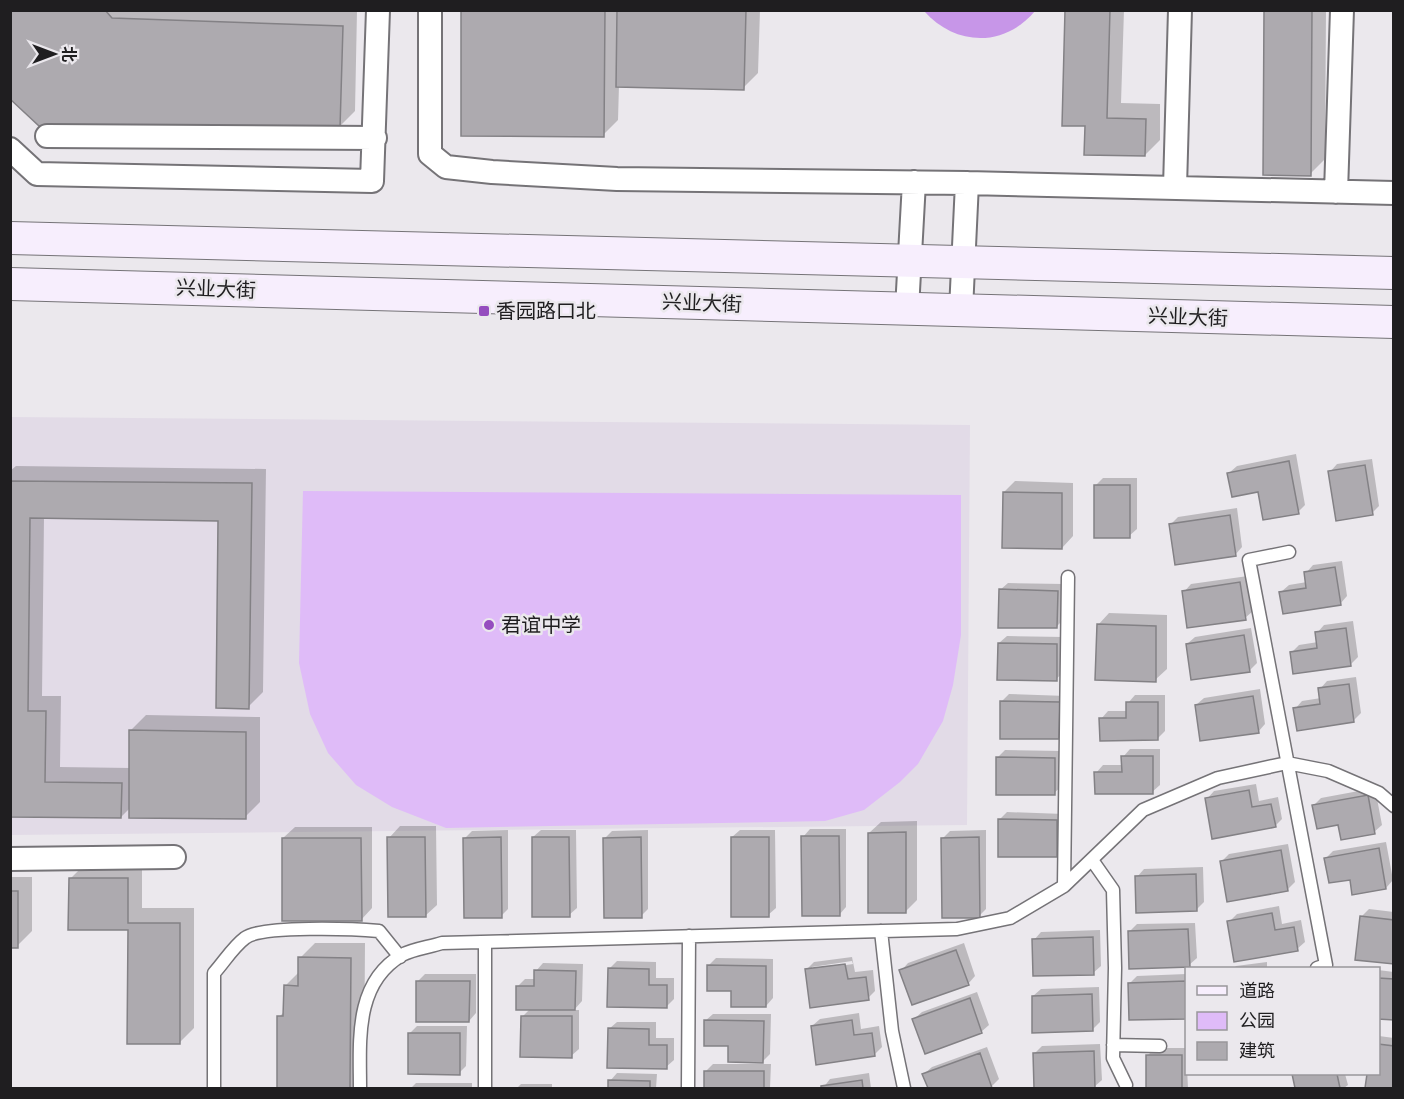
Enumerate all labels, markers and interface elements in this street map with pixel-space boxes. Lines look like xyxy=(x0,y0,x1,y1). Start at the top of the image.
north arrow xyxy=(24,24,84,84)
text: 北 xyxy=(59,46,78,62)
street label: 兴业大街 xyxy=(176,276,256,302)
street label: 兴业大街 xyxy=(662,290,742,316)
place label: 香园路口北 xyxy=(496,299,596,323)
marker: 香园路口北 xyxy=(477,304,491,318)
street label: 兴业大街 xyxy=(1148,304,1228,330)
place label: 君谊中学 xyxy=(501,613,581,637)
marker: 君谊中学 xyxy=(482,618,496,632)
legend xyxy=(1185,967,1380,1075)
text: 道路 xyxy=(1239,980,1275,1002)
text: 公园 xyxy=(1239,1010,1275,1032)
text: 建筑 xyxy=(1239,1040,1275,1062)

